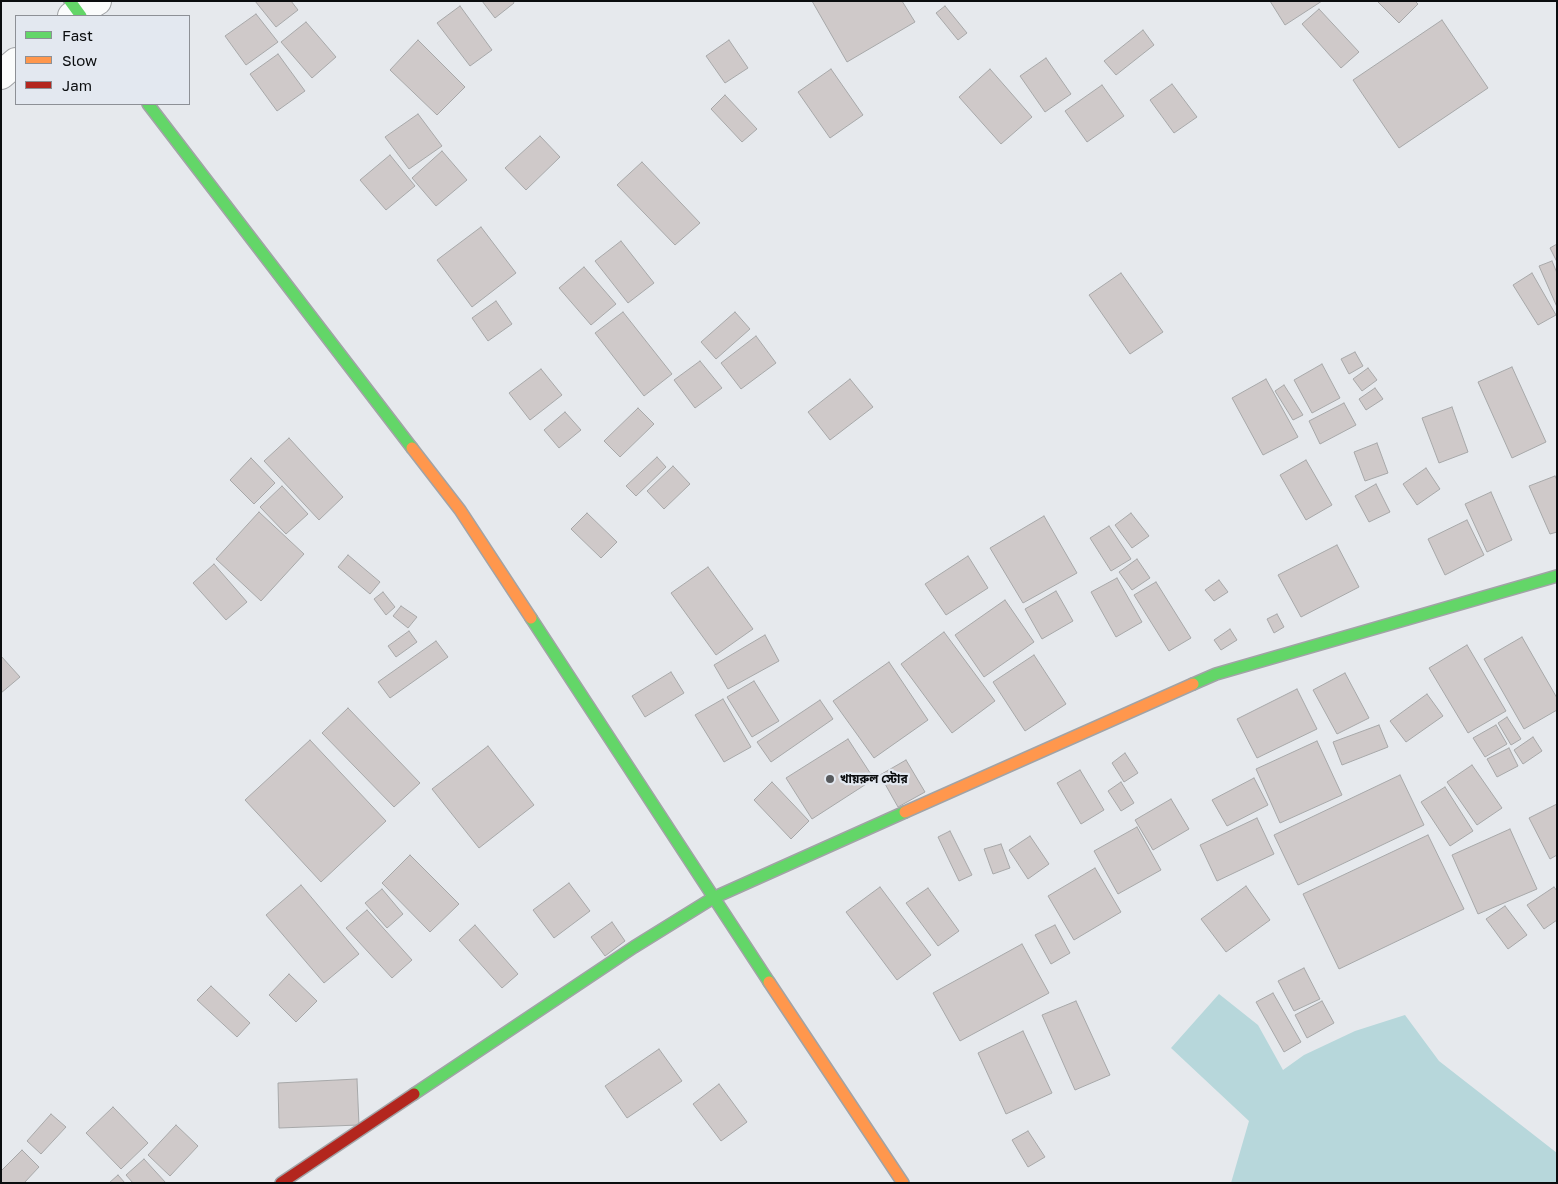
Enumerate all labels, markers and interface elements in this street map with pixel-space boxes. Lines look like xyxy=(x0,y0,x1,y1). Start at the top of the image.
legend xyxy=(15,15,190,105)
text: Fast xyxy=(62,26,93,44)
text: Slow xyxy=(62,51,97,69)
text: Jam xyxy=(62,76,92,94)
place label: খায়রুল স্টোর xyxy=(840,772,908,786)
marker: খায়রুল স্টোর xyxy=(824,773,836,785)

